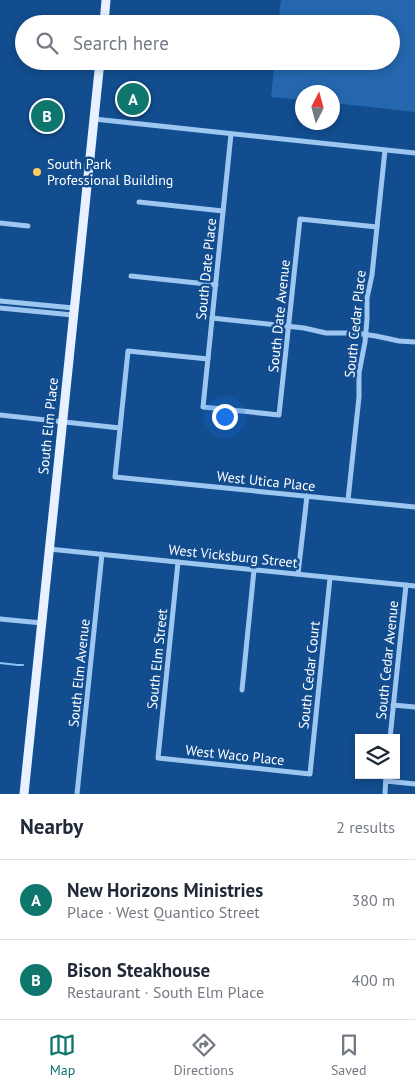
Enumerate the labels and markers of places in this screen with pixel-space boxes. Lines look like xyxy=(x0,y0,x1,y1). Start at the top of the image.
pin: A xyxy=(117,80,149,118)
pin: B xyxy=(31,97,63,135)
place label: South Park Professional Building xyxy=(47,155,173,189)
marker: South Park Professional Building xyxy=(31,166,43,178)

